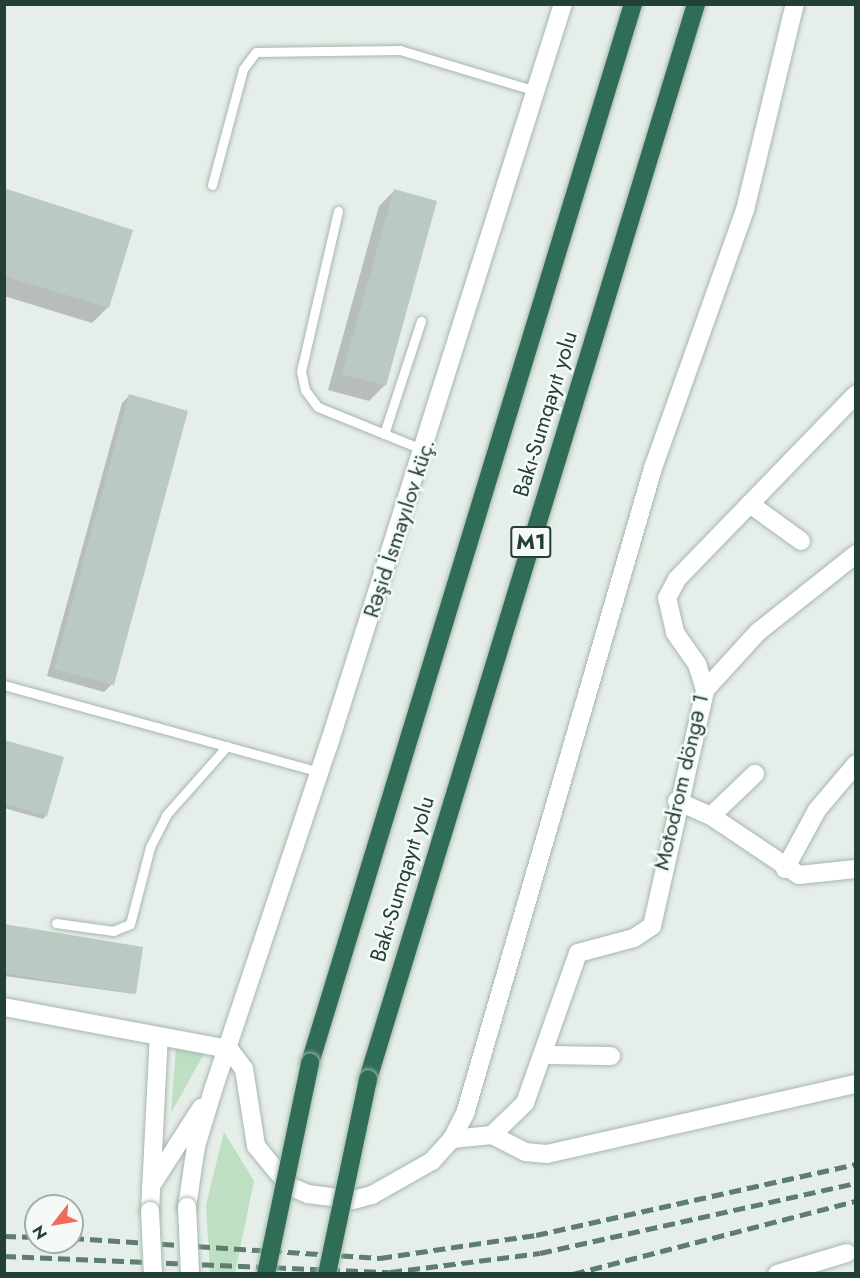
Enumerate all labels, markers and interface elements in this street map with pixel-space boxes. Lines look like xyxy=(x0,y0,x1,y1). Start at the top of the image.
street label: Bakı-Sumqayıt yolu xyxy=(507,328,583,500)
street label: Rəşid İsmayılov küç. xyxy=(358,435,440,621)
road number: M1 xyxy=(510,524,552,560)
street label: Motodrom döngə 1 xyxy=(648,691,714,873)
street label: Bakı-Sumqayıt yolu xyxy=(364,793,440,965)
north arrow xyxy=(24,1194,84,1254)
text: N xyxy=(27,1221,53,1244)

